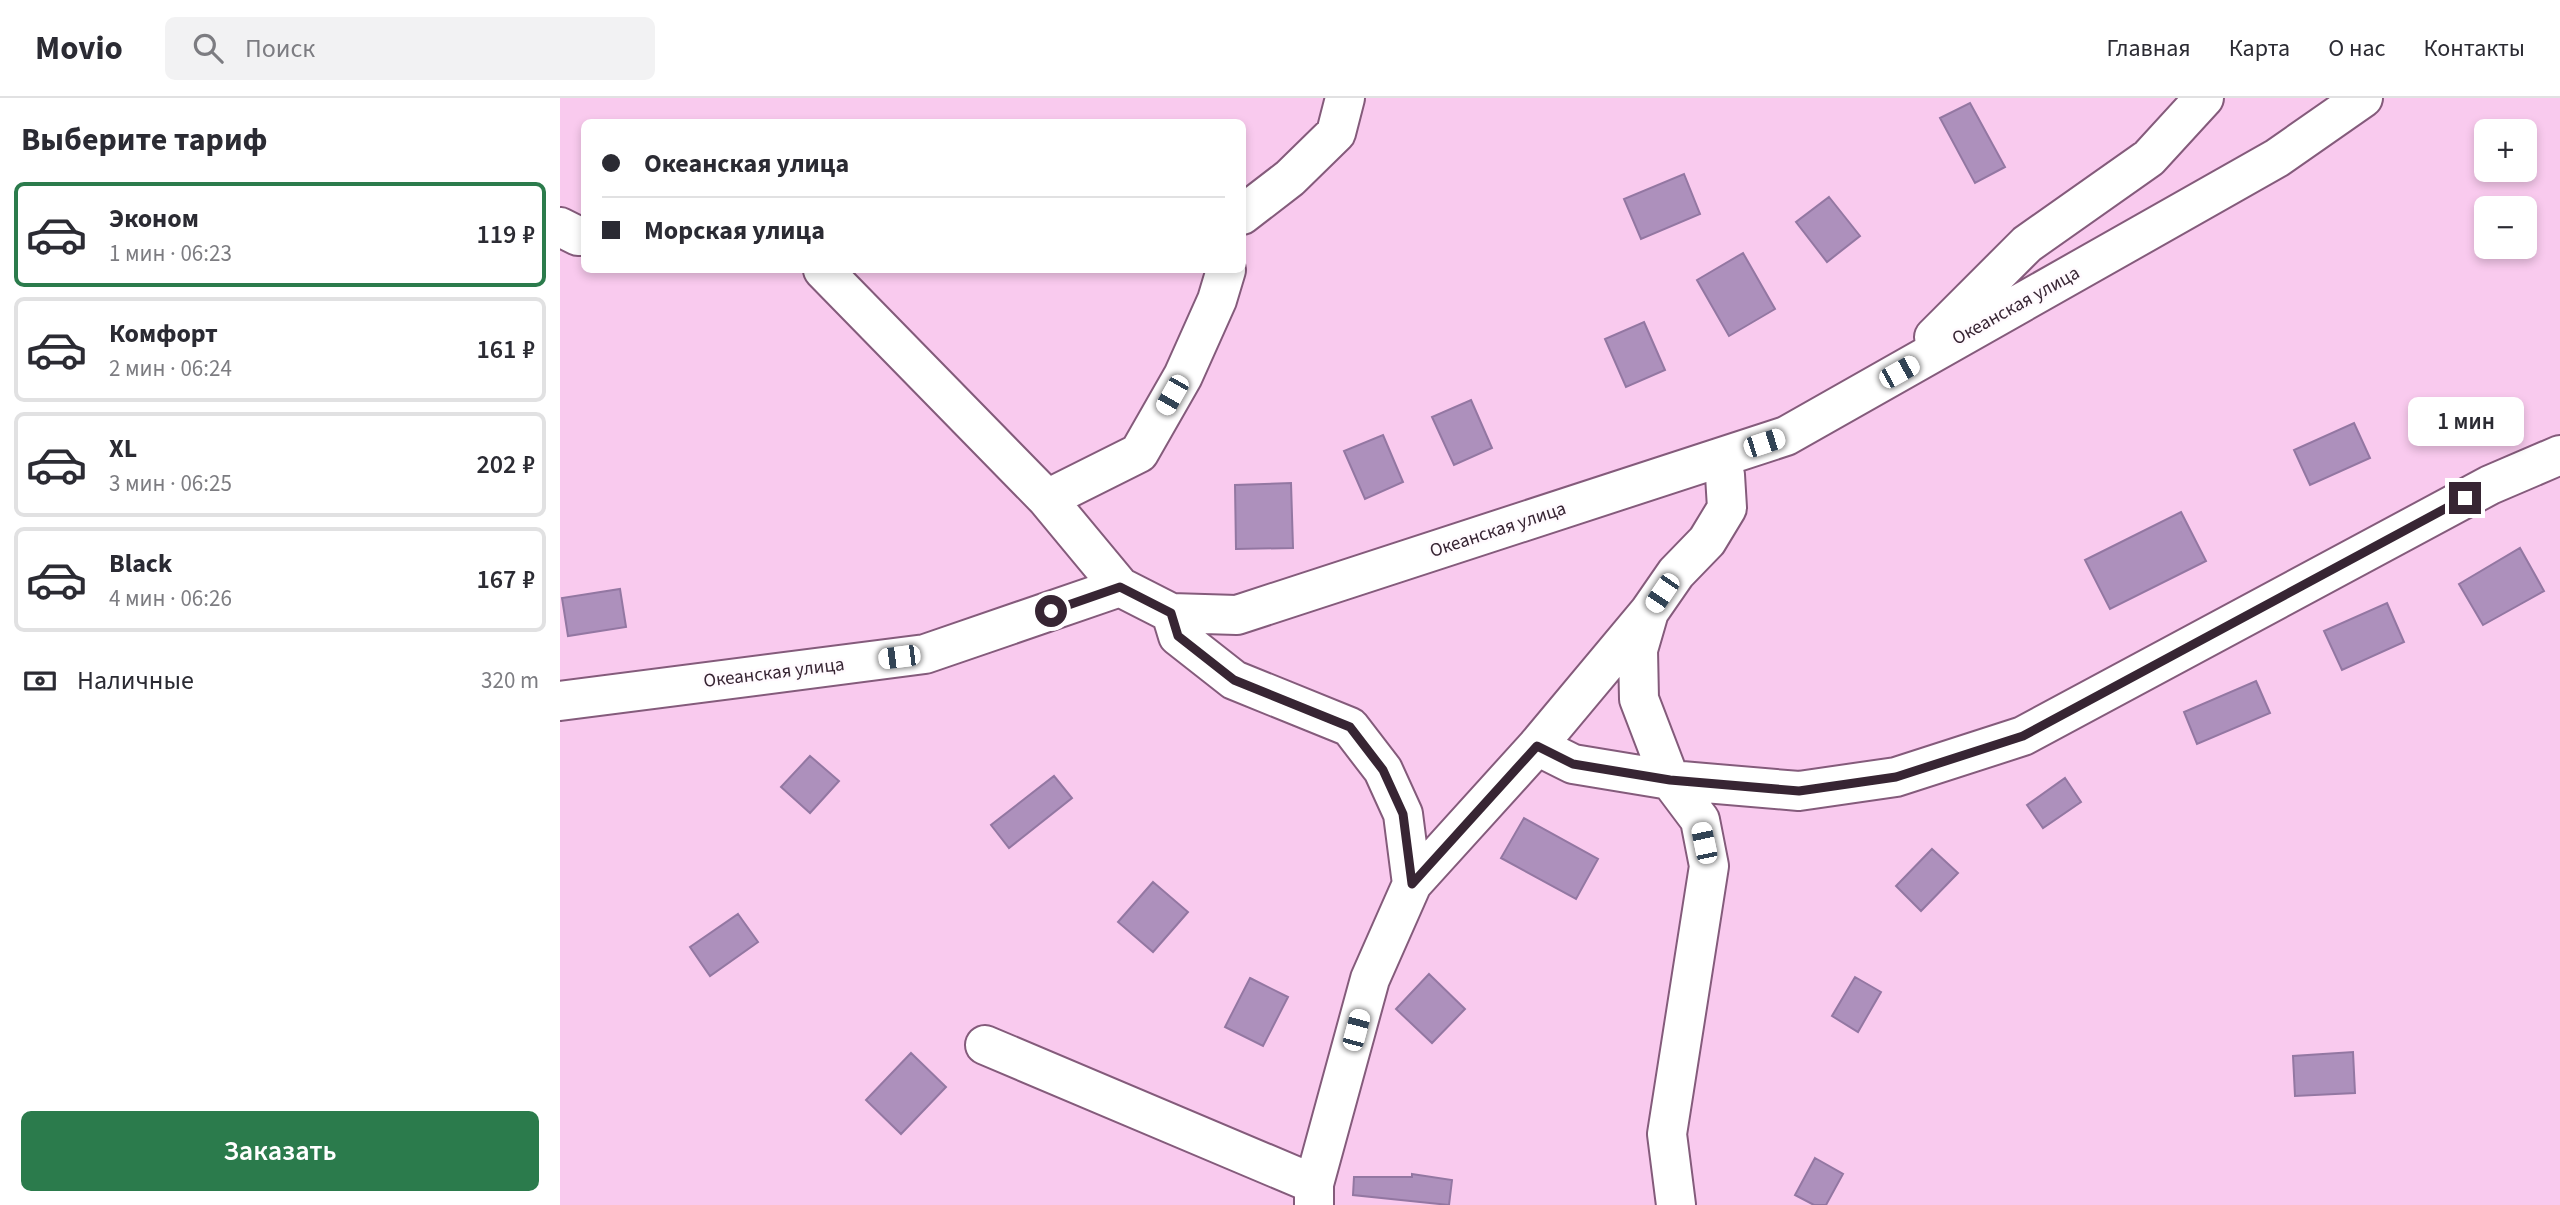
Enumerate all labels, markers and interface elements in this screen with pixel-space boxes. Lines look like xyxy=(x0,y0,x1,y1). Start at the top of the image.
search box xyxy=(165,17,655,80)
text: Movio xyxy=(35,25,123,72)
icon: search xyxy=(189,29,227,67)
text: Поиск xyxy=(245,30,315,67)
text: Главная xyxy=(2106,31,2191,66)
text: Карта xyxy=(2229,31,2290,66)
text: О нас xyxy=(2328,31,2385,66)
text: Контакты xyxy=(2423,31,2525,66)
text: Выберите тариф xyxy=(21,117,268,163)
map controls xyxy=(2474,119,2537,259)
button: + xyxy=(2474,119,2537,182)
text: Океанская улица xyxy=(644,145,849,182)
button: − xyxy=(2474,196,2537,259)
text: Эконом xyxy=(109,200,199,237)
icon: car xyxy=(25,203,88,266)
text: Морская улица xyxy=(644,212,825,249)
text: 119 ₽ xyxy=(476,216,535,253)
text: 1 мин · 06:23 xyxy=(109,237,232,270)
street label: Океанская улица xyxy=(1947,260,2085,352)
text: Комфорт xyxy=(109,315,218,352)
icon: car xyxy=(25,318,88,381)
text: 161 ₽ xyxy=(476,331,535,368)
text: 2 мин · 06:24 xyxy=(109,352,232,385)
car xyxy=(1876,353,1923,391)
car xyxy=(1153,372,1192,418)
callout: 1 мин xyxy=(2407,396,2523,446)
text: 1 мин xyxy=(2437,405,2495,438)
car xyxy=(1741,427,1788,459)
text: XL xyxy=(109,430,137,467)
icon: car xyxy=(25,433,88,496)
text: 202 ₽ xyxy=(476,446,535,483)
text: 3 мин · 06:25 xyxy=(109,467,232,500)
route end xyxy=(2449,482,2481,514)
street label: Океанская улица xyxy=(1426,495,1570,565)
text: Black xyxy=(109,545,172,582)
icon: car xyxy=(25,548,88,611)
text: 167 ₽ xyxy=(476,561,535,598)
car xyxy=(1642,570,1683,616)
text: 4 мин · 06:26 xyxy=(109,582,232,615)
route start xyxy=(1035,595,1067,627)
car xyxy=(877,644,922,670)
street label: Океанская улица xyxy=(702,651,846,695)
icon: cash xyxy=(21,662,59,700)
text: Наличные xyxy=(77,662,194,699)
text: 320 m xyxy=(481,664,539,697)
car xyxy=(1690,820,1719,866)
car xyxy=(1341,1007,1372,1053)
button: Заказать xyxy=(21,1111,539,1191)

